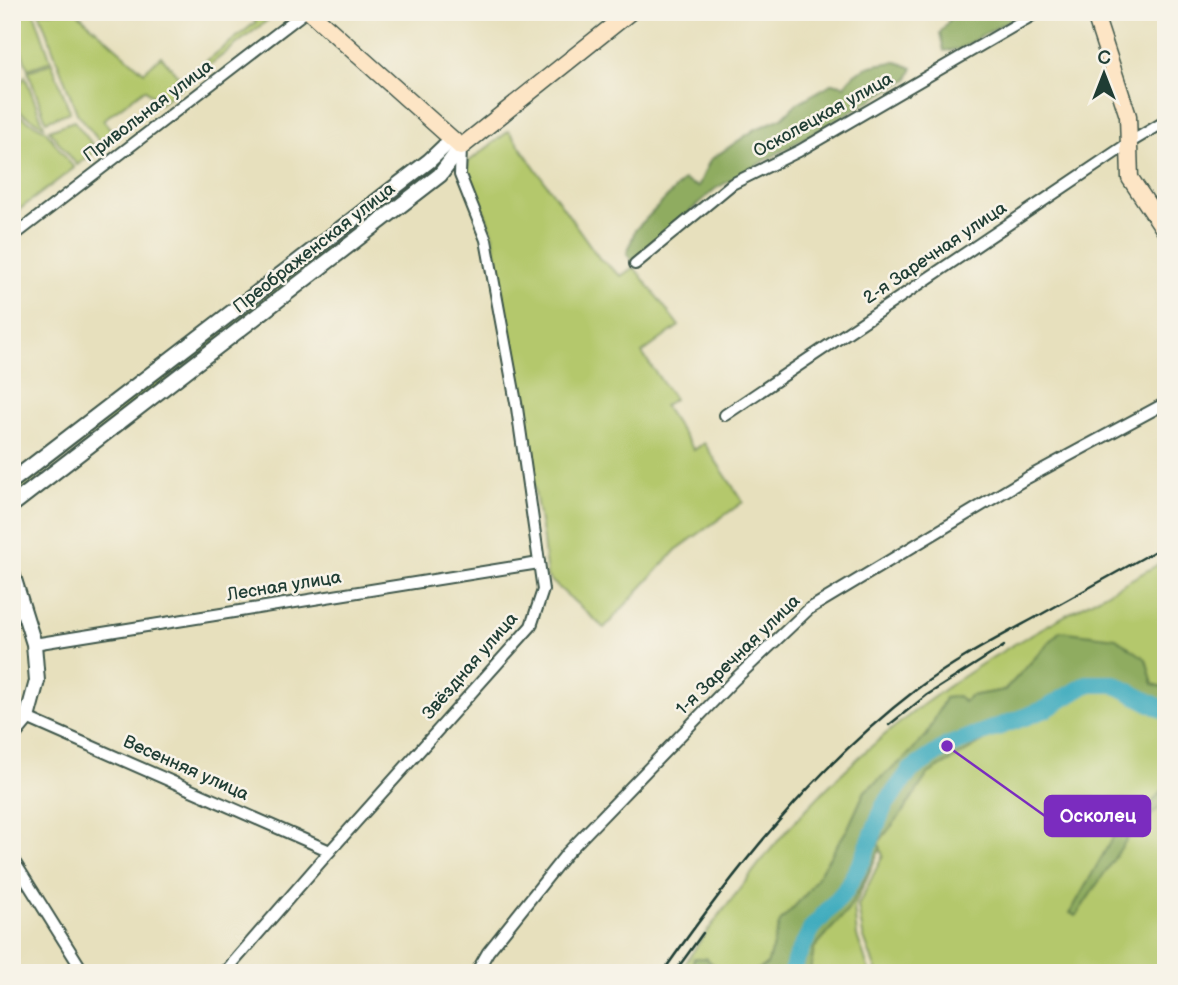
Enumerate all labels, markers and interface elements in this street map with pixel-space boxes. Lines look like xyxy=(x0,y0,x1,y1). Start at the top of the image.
north arrow xyxy=(1070,38,1140,108)
text: С xyxy=(1097,47,1111,70)
street label: Привольная улица xyxy=(79,55,217,167)
street label: Осколецкая улица xyxy=(750,68,896,162)
street label: Преображенская улица xyxy=(229,178,399,318)
street label: 2-я Заречная улица xyxy=(859,197,1011,309)
street label: Лесная улица xyxy=(224,567,343,606)
street label: 1-я Заречная улица xyxy=(672,590,805,720)
street label: Звёздная улица xyxy=(418,608,522,724)
street label: Весенняя улица xyxy=(120,731,252,805)
callout: Осколец xyxy=(1045,796,1150,836)
text: Осколец xyxy=(1060,805,1137,828)

